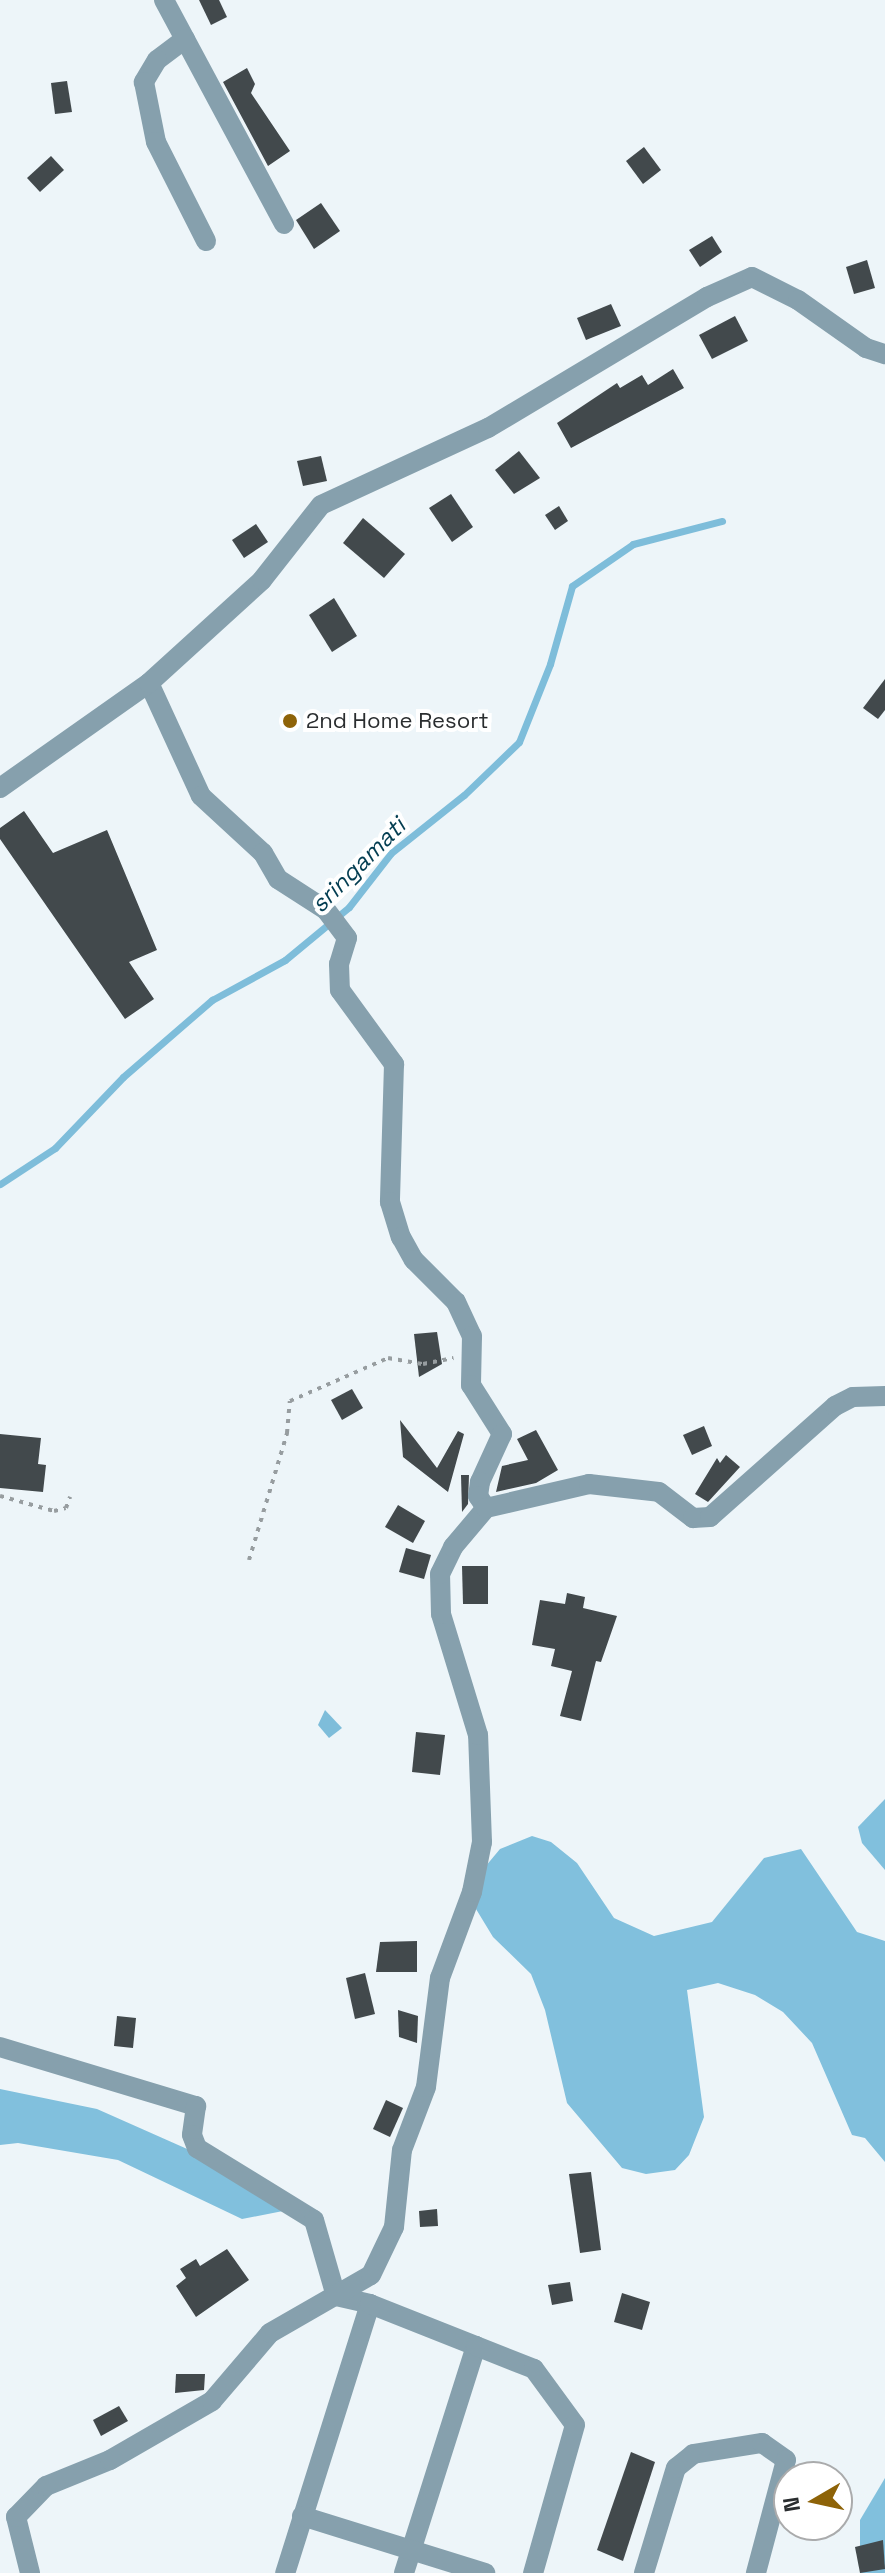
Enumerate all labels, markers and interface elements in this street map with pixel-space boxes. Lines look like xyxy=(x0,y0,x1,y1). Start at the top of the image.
place label: 2nd Home Resort xyxy=(306,708,489,734)
marker: 2nd Home Resort xyxy=(281,712,299,730)
water label: sringamati xyxy=(305,812,411,918)
north arrow xyxy=(773,2461,853,2541)
text: N xyxy=(776,2495,806,2514)

